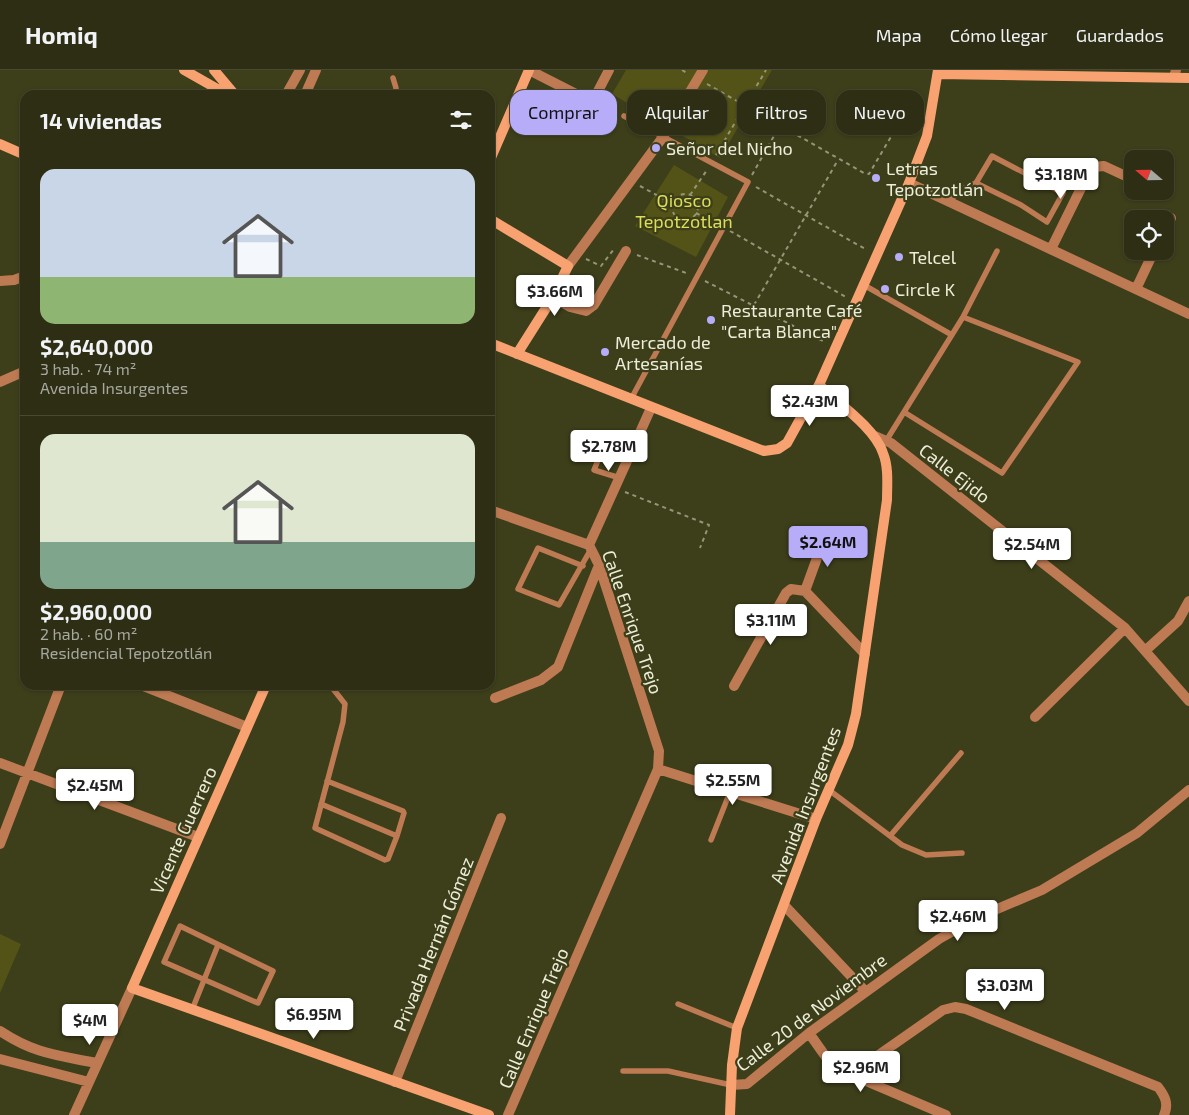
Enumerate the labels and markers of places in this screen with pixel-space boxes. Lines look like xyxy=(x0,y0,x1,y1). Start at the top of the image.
place label: Señor del Nicho xyxy=(666,137,793,159)
marker: Señor del Nicho xyxy=(650,142,662,154)
place label: Letras Tepotzotlán xyxy=(886,157,984,200)
pin: $3.18M xyxy=(1020,158,1102,200)
marker: Letras Tepotzotlán xyxy=(870,172,882,184)
place label: Telcel xyxy=(909,246,957,268)
marker: Telcel xyxy=(893,251,905,263)
pin: $3.66M xyxy=(514,274,596,317)
place label: Circle K xyxy=(895,278,956,300)
marker: Circle K xyxy=(879,283,891,295)
place label: Restaurante Café "Carta Blanca" xyxy=(721,299,862,342)
marker: Restaurante Café "Carta Blanca" xyxy=(705,314,717,326)
place label: Mercado de Artesanías xyxy=(615,331,711,374)
marker: Mercado de Artesanías xyxy=(599,346,611,358)
pin: $2.43M xyxy=(769,384,851,427)
pin: $2.78M xyxy=(568,430,650,472)
pin: $2.64M xyxy=(787,526,869,568)
pin: $2.54M xyxy=(991,528,1073,570)
pin: $3.11M xyxy=(730,604,812,646)
pin: $2.55M xyxy=(692,764,774,806)
pin: $2.45M xyxy=(54,768,136,811)
pin: $2.46M xyxy=(917,900,999,942)
pin: $3.03M xyxy=(964,968,1046,1011)
pin: $6.95M xyxy=(273,998,355,1040)
pin: $4M xyxy=(66,1004,114,1046)
pin: $2.96M xyxy=(820,1050,902,1093)

